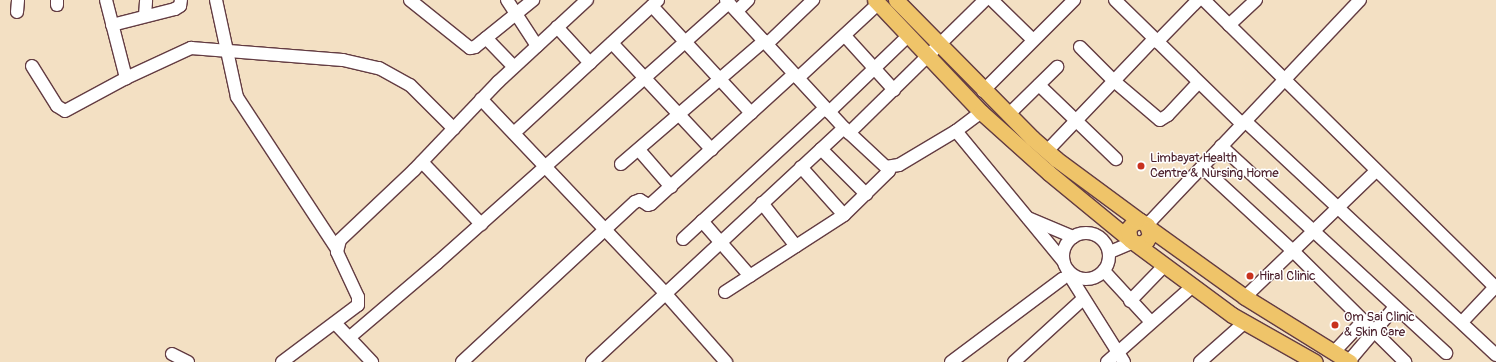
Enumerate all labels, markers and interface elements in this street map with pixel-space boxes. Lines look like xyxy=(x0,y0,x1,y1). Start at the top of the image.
place label: Limbayat Health Centre & Nursing Home xyxy=(1150,151,1279,182)
marker: Limbayat Health Centre & Nursing Home xyxy=(1135,160,1147,172)
place label: Hiral Clinic xyxy=(1259,268,1316,284)
marker: Hiral Clinic xyxy=(1244,270,1256,282)
place label: Om Sai Clinic & Skin Care xyxy=(1344,310,1415,341)
marker: Om Sai Clinic & Skin Care xyxy=(1329,319,1341,331)

